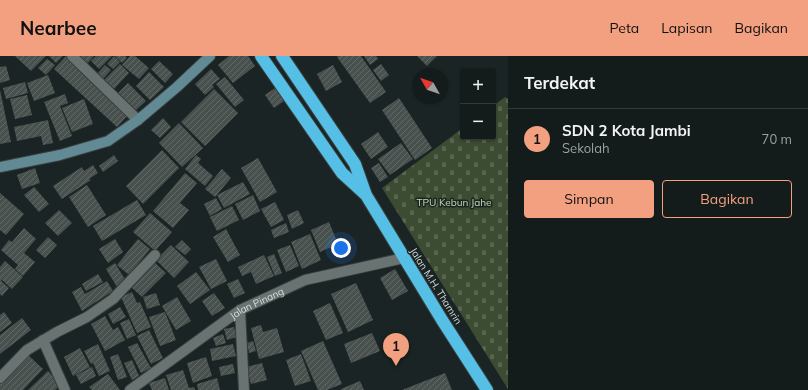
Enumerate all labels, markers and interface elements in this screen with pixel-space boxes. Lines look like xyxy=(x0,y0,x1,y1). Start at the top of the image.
text: Nearbee xyxy=(20,16,97,40)
text: Peta xyxy=(610,19,639,37)
text: Lapisan xyxy=(661,19,713,37)
text: Bagikan xyxy=(735,19,788,37)
north arrow xyxy=(412,68,448,104)
map controls xyxy=(460,68,496,140)
button: + xyxy=(460,68,496,104)
text: Terdekat xyxy=(524,72,595,93)
button: − xyxy=(460,104,496,140)
text: SDN 2 Kota Jambi xyxy=(562,121,691,140)
text: 1 xyxy=(533,131,541,147)
text: 70 m xyxy=(762,131,792,147)
text: Sekolah xyxy=(562,140,610,156)
button: Simpan xyxy=(524,180,654,218)
button: Bagikan xyxy=(662,180,792,218)
park label: TPU Kebun Jahe xyxy=(417,196,491,209)
your location xyxy=(331,238,351,258)
street label: Jalan M.H. Thamrin xyxy=(407,245,465,327)
street label: Jalan Pinang xyxy=(227,284,286,322)
pin: 1 xyxy=(383,333,409,366)

